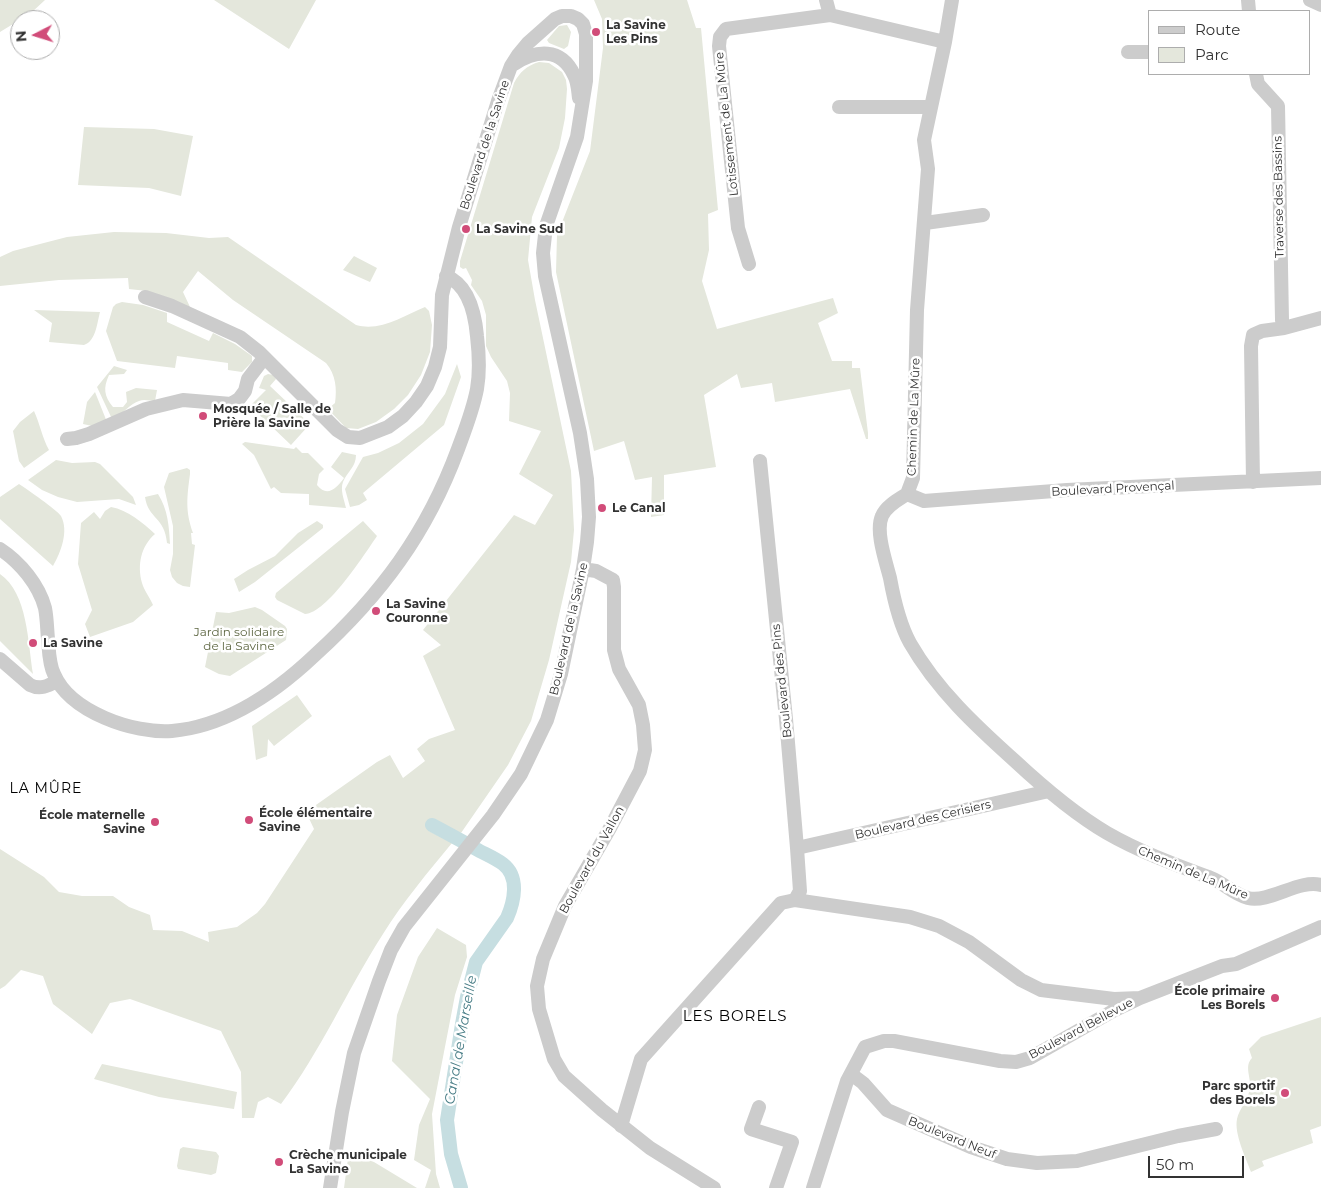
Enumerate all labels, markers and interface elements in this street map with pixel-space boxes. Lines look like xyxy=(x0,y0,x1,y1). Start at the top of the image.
north arrow xyxy=(10,10,60,60)
legend xyxy=(1148,10,1311,75)
place label: La Savine Les Pins xyxy=(606,18,666,46)
text: Route xyxy=(1195,20,1240,39)
marker: La Savine Les Pins xyxy=(590,26,602,38)
text: N xyxy=(12,30,31,43)
text: Parc xyxy=(1195,45,1229,64)
street label: Lotissement de La Mûre xyxy=(712,51,742,197)
street label: Boulevard de la Savine xyxy=(457,78,513,212)
street label: Traverse des Bassins xyxy=(1271,136,1287,258)
place label: La Savine Sud xyxy=(476,222,563,236)
marker: La Savine Sud xyxy=(460,223,472,235)
street label: Chemin de La Mûre xyxy=(905,358,923,476)
place label: Mosquée / Salle de Prière la Savine xyxy=(213,402,331,430)
marker: Mosquée / Salle de Prière la Savine xyxy=(197,410,209,422)
street label: Boulevard Provençal xyxy=(1051,479,1175,499)
place label: Le Canal xyxy=(612,501,666,515)
marker: Le Canal xyxy=(596,502,608,514)
street label: Boulevard de la Savine xyxy=(547,561,591,697)
place label: La Savine Couronne xyxy=(386,597,448,625)
marker: La Savine Couronne xyxy=(370,605,382,617)
street label: Boulevard des Pins xyxy=(769,623,795,739)
park label: Jardin solidaire de la Savine xyxy=(194,625,284,653)
place label: La Savine xyxy=(43,636,103,650)
marker: La Savine xyxy=(27,637,39,649)
district label: LA MÛRE xyxy=(9,781,83,797)
street label: Boulevard des Cerisiers xyxy=(854,797,992,843)
street label: Boulevard du Vallon xyxy=(556,804,628,916)
place label: École élémentaire Savine xyxy=(259,806,372,834)
place label: École maternelle Savine xyxy=(39,808,145,836)
marker: École élémentaire Savine xyxy=(243,814,255,826)
marker: École maternelle Savine xyxy=(149,816,161,828)
street label: Chemin de La Mûre xyxy=(1136,843,1250,903)
water label: Canal de Marseille xyxy=(441,974,481,1106)
place label: École primaire Les Borels xyxy=(1174,984,1265,1012)
marker: École primaire Les Borels xyxy=(1269,992,1281,1004)
street label: Boulevard Bellevue xyxy=(1026,995,1136,1063)
district label: LES BORELS xyxy=(681,1008,789,1026)
place label: Parc sportif des Borels xyxy=(1202,1079,1275,1107)
marker: Parc sportif des Borels xyxy=(1279,1087,1291,1099)
street label: Boulevard Neuf xyxy=(906,1114,998,1162)
scale bar xyxy=(1151,1146,1247,1178)
place label: Crèche municipale La Savine xyxy=(289,1148,407,1176)
text: 50 m xyxy=(1156,1155,1194,1174)
marker: Crèche municipale La Savine xyxy=(273,1156,285,1168)

